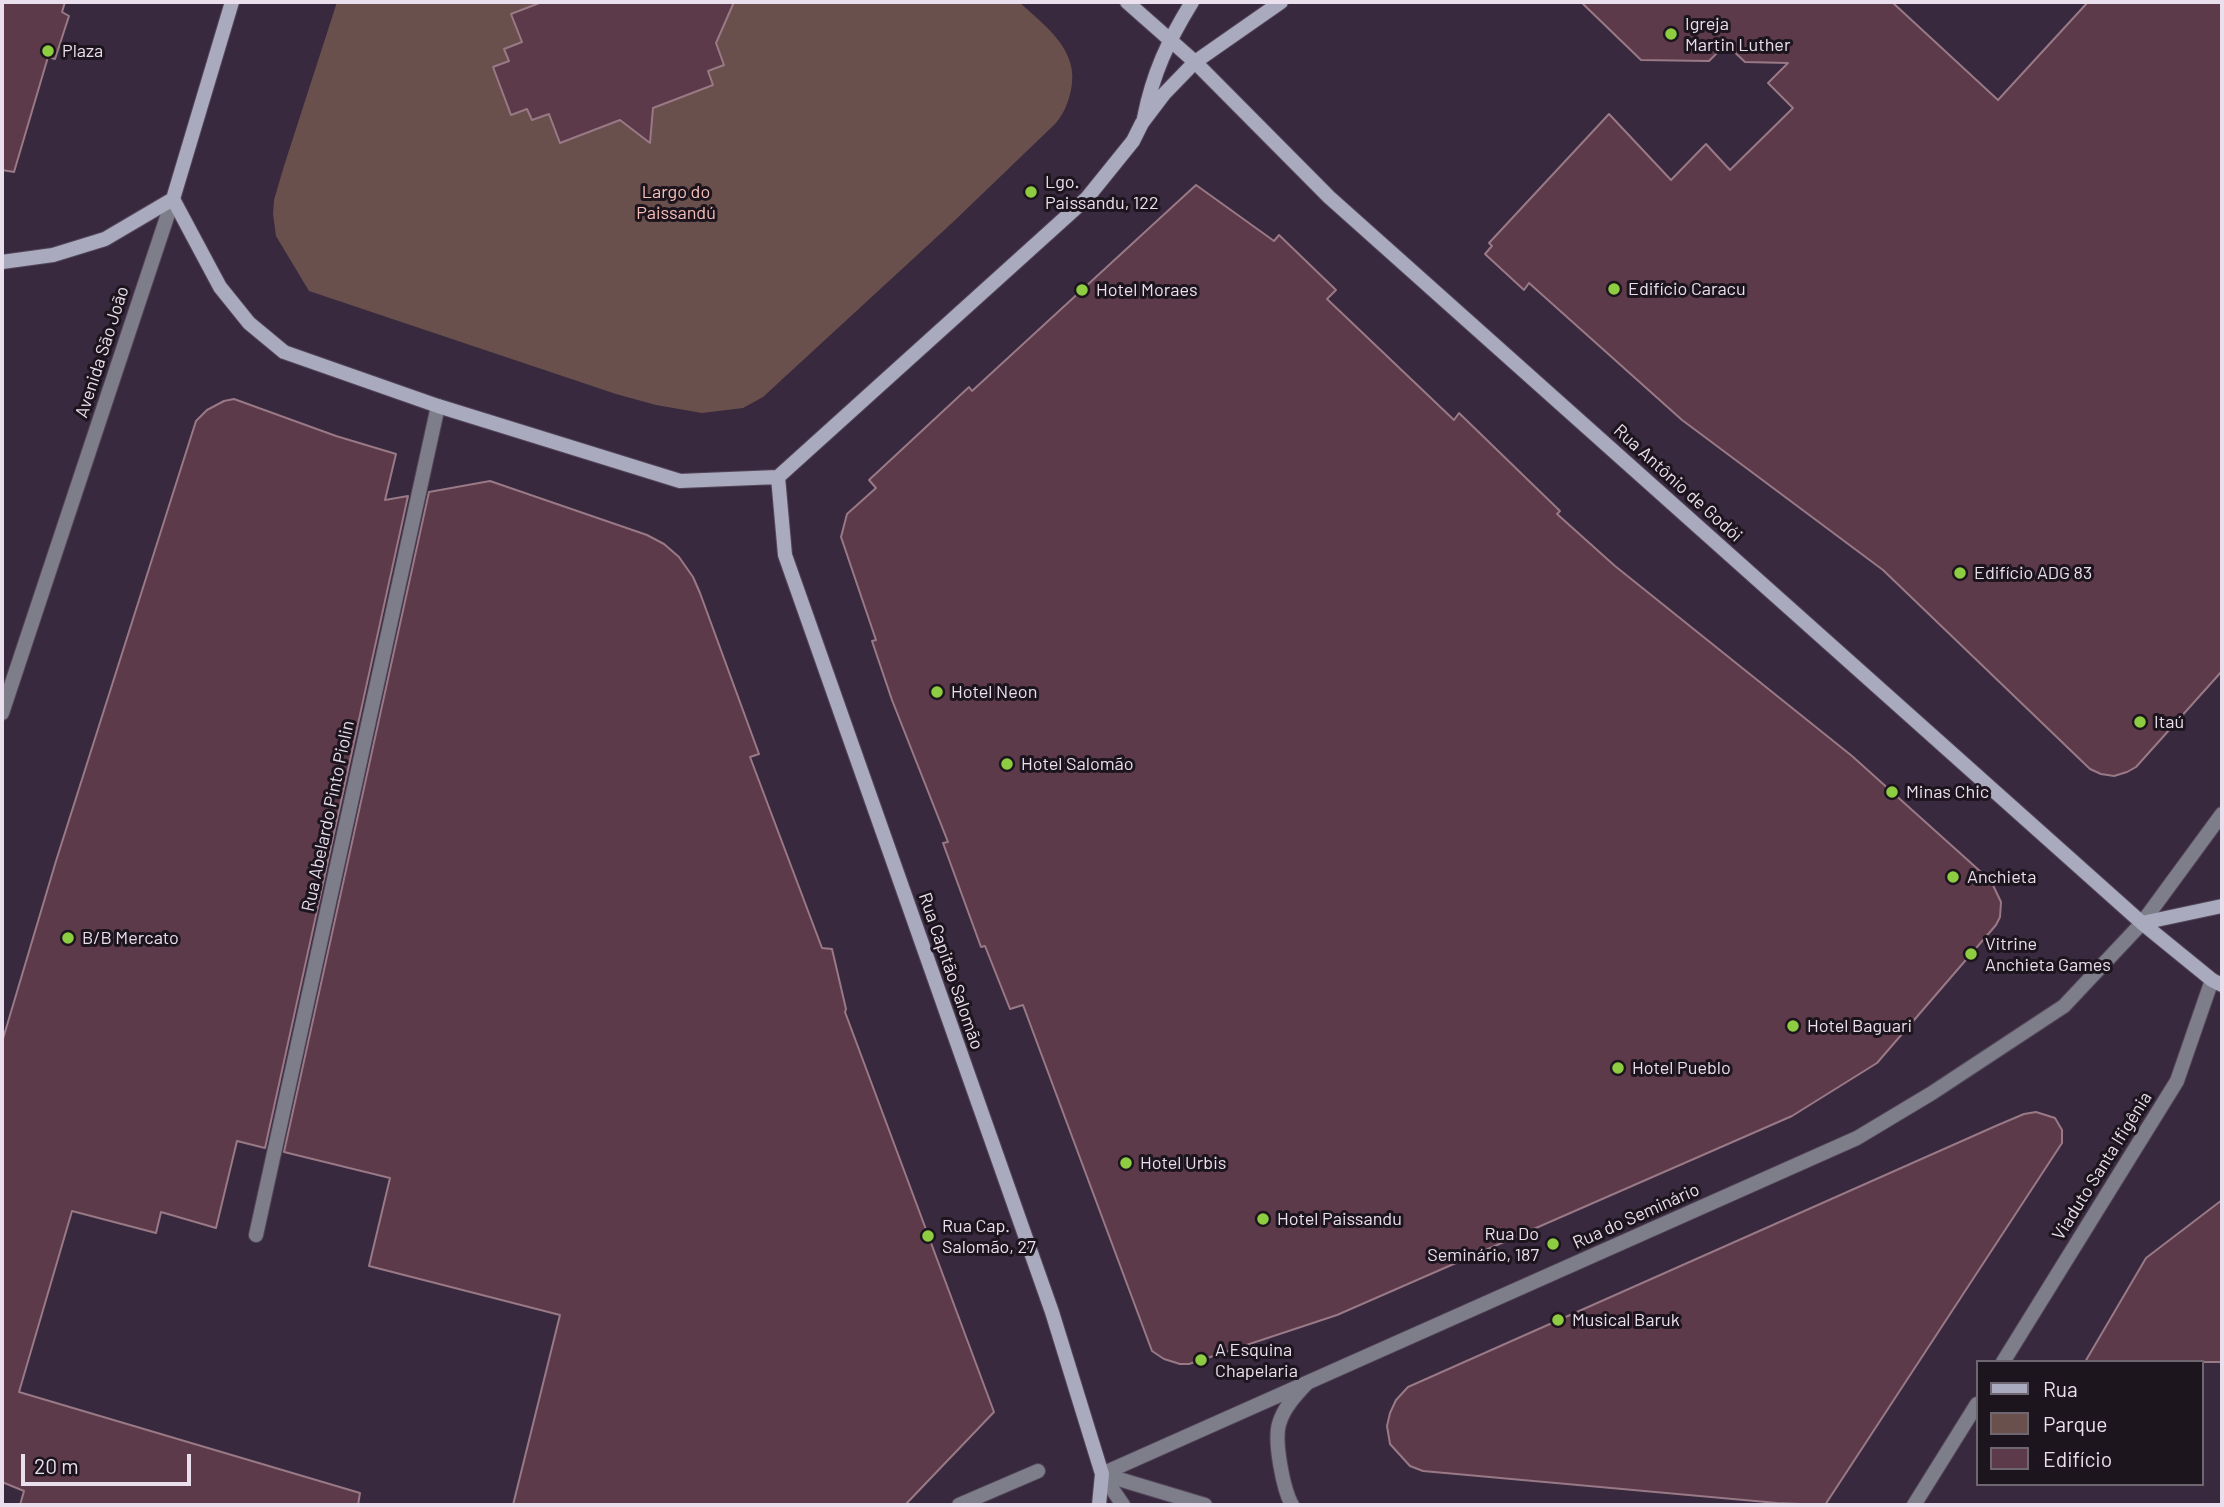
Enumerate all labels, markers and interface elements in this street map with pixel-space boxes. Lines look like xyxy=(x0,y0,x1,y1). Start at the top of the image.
place label: Igreja Martin Luther xyxy=(1685,13,1790,56)
marker: Igreja Martin Luther xyxy=(1663,26,1679,42)
place label: Plaza xyxy=(62,40,103,62)
marker: Plaza xyxy=(40,43,56,59)
place label: Lgo. Paissandu, 122 xyxy=(1045,171,1159,214)
park label: Largo do Paissandú xyxy=(636,181,716,224)
marker: Lgo. Paissandu, 122 xyxy=(1023,184,1039,200)
place label: Edifício Caracu xyxy=(1628,278,1746,300)
place label: Hotel Moraes xyxy=(1096,279,1198,301)
marker: Edifício Caracu xyxy=(1606,281,1622,297)
marker: Hotel Moraes xyxy=(1074,282,1090,298)
street label: Avenida São João xyxy=(71,283,133,421)
street label: Rua Antônio de Godói xyxy=(1609,420,1747,546)
place label: Edifício ADG 83 xyxy=(1974,562,2092,584)
marker: Edifício ADG 83 xyxy=(1952,565,1968,581)
place label: Hotel Neon xyxy=(951,681,1037,703)
marker: Hotel Neon xyxy=(929,684,945,700)
place label: Itaú xyxy=(2154,711,2184,733)
marker: Itaú xyxy=(2132,714,2148,730)
street label: Rua Abelardo Pinto Piolin xyxy=(297,718,359,914)
place label: Hotel Salomão xyxy=(1021,753,1133,775)
marker: Hotel Salomão xyxy=(999,756,1015,772)
place label: Minas Chic xyxy=(1906,781,1989,803)
marker: Minas Chic xyxy=(1884,784,1900,800)
place label: Anchieta xyxy=(1967,866,2036,888)
marker: Anchieta xyxy=(1945,869,1961,885)
street label: Rua Capitão Salomão xyxy=(914,890,988,1052)
place label: B/B Mercato xyxy=(82,927,179,949)
marker: B/B Mercato xyxy=(60,930,76,946)
place label: Vitrine Anchieta Games xyxy=(1985,933,2111,976)
marker: Vitrine Anchieta Games xyxy=(1963,946,1979,962)
place label: Hotel Baguari xyxy=(1807,1015,1912,1037)
marker: Hotel Baguari xyxy=(1785,1018,1801,1034)
place label: Hotel Pueblo xyxy=(1632,1057,1731,1079)
marker: Hotel Pueblo xyxy=(1610,1060,1626,1076)
street label: Viaduto Santa Ifigênia xyxy=(2048,1088,2156,1244)
place label: Hotel Urbis xyxy=(1140,1152,1226,1174)
marker: Hotel Urbis xyxy=(1118,1155,1134,1171)
street label: Rua do Seminário xyxy=(1569,1178,1703,1254)
place label: Hotel Paissandu xyxy=(1277,1208,1402,1230)
marker: Hotel Paissandu xyxy=(1255,1211,1271,1227)
place label: Rua Cap. Salomão, 27 xyxy=(942,1215,1036,1258)
place label: Rua Do Seminário, 187 xyxy=(1427,1223,1539,1266)
marker: Rua Cap. Salomão, 27 xyxy=(920,1228,936,1244)
marker: Rua Do Seminário, 187 xyxy=(1545,1236,1561,1252)
place label: Musical Baruk xyxy=(1572,1309,1680,1331)
marker: Musical Baruk xyxy=(1550,1312,1566,1328)
place label: A Esquina Chapelaria xyxy=(1215,1339,1298,1382)
marker: A Esquina Chapelaria xyxy=(1193,1352,1209,1368)
legend xyxy=(1976,1360,2203,1486)
text: Rua xyxy=(2043,1376,2078,1401)
text: Parque xyxy=(2043,1411,2108,1436)
scale bar xyxy=(24,1440,194,1484)
text: Edifício xyxy=(2043,1446,2112,1471)
text: 20 m xyxy=(34,1453,79,1478)

